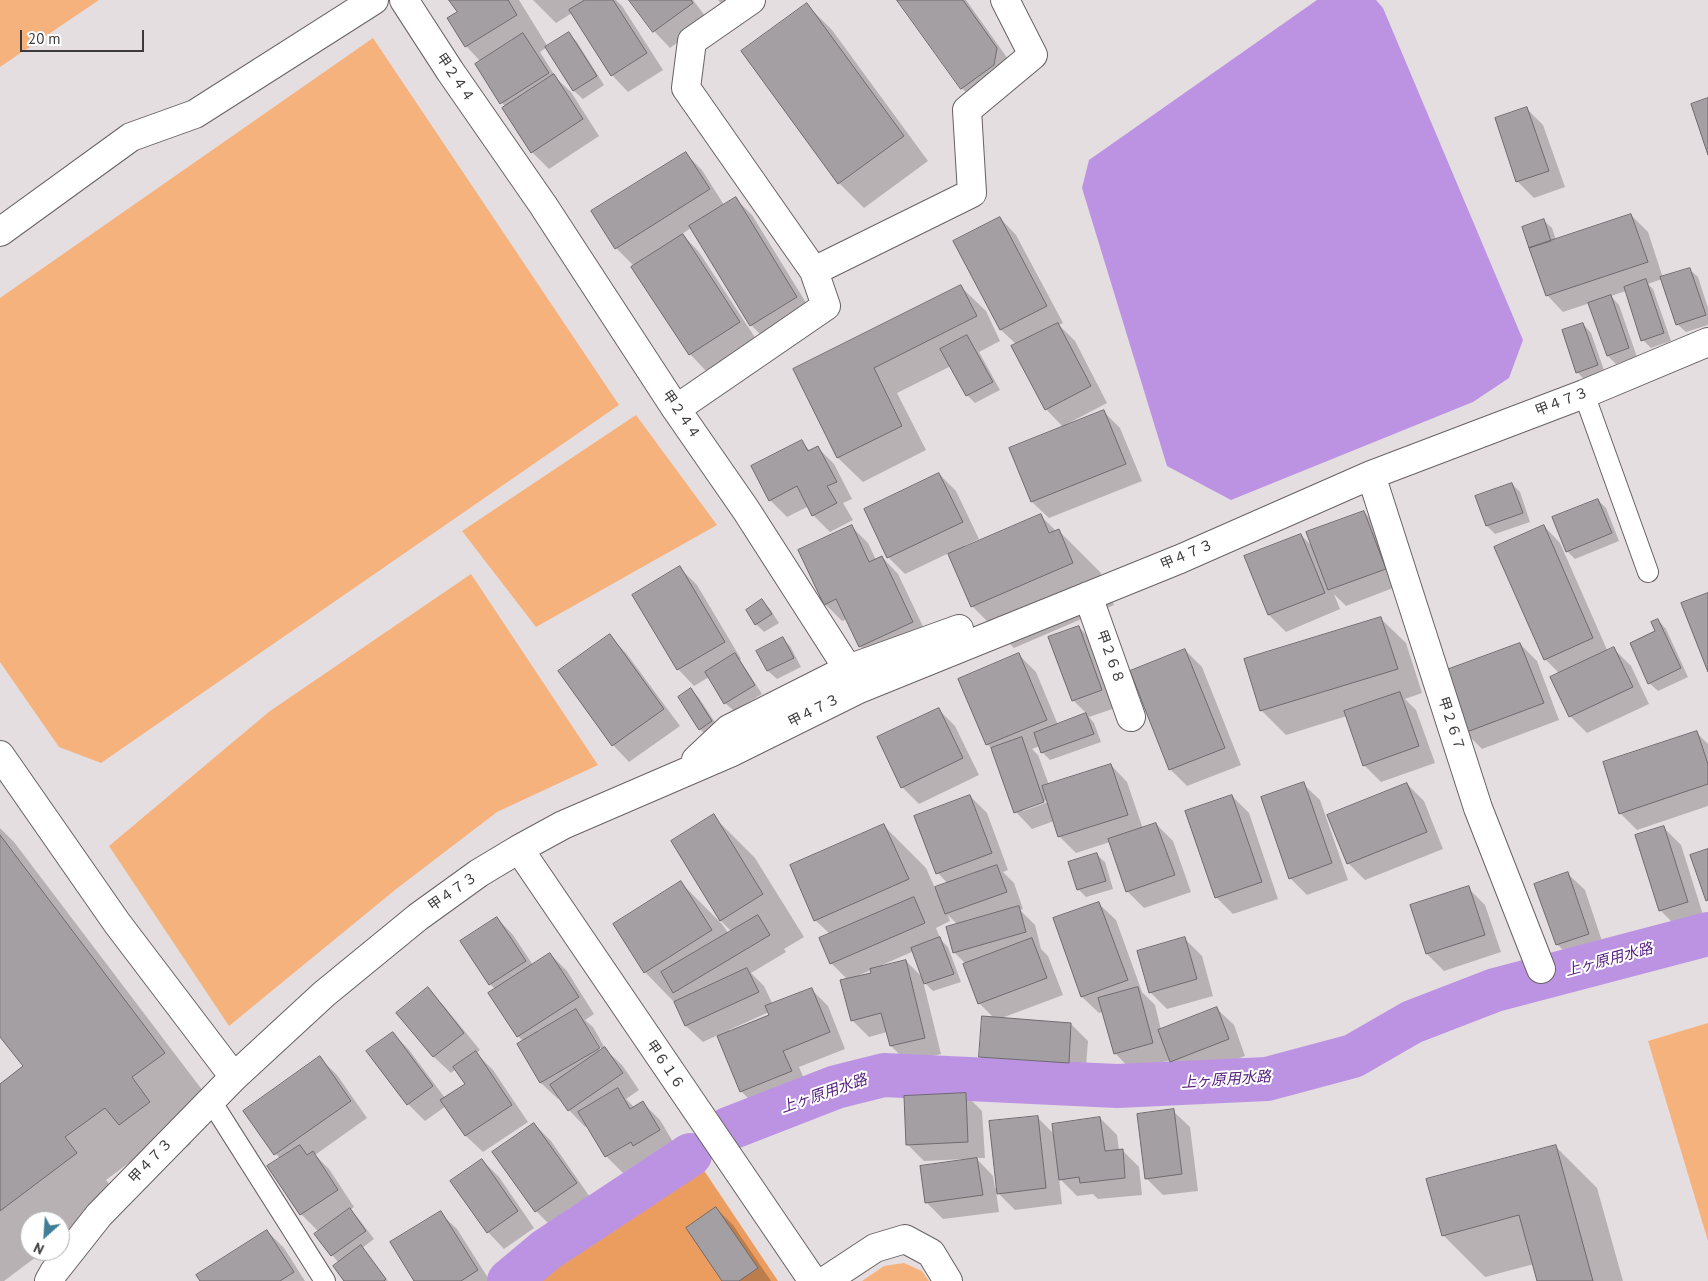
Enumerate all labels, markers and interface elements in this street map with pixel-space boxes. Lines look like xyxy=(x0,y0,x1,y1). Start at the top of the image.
scale bar xyxy=(22,20,146,52)
text: 20 m xyxy=(28,29,61,48)
street label: 甲２４４ xyxy=(432,50,478,106)
street label: 甲４７３ xyxy=(1533,384,1591,420)
street label: 甲２４４ xyxy=(658,387,704,443)
street label: 甲４７３ xyxy=(1158,536,1216,574)
street label: 甲２６８ xyxy=(1093,628,1127,686)
street label: 甲４７３ xyxy=(785,691,843,731)
street label: 甲２６７ xyxy=(1434,695,1468,753)
street label: 甲４７３ xyxy=(425,869,481,915)
water label: 上ヶ原用水路 xyxy=(1563,940,1655,980)
street label: 甲６１６ xyxy=(642,1037,688,1093)
water label: 上ヶ原用水路 xyxy=(1180,1068,1272,1092)
water label: 上ヶ原用水路 xyxy=(779,1071,869,1117)
street label: 甲４７３ xyxy=(126,1135,176,1187)
north arrow xyxy=(20,1211,70,1261)
text: N xyxy=(31,1238,47,1259)

